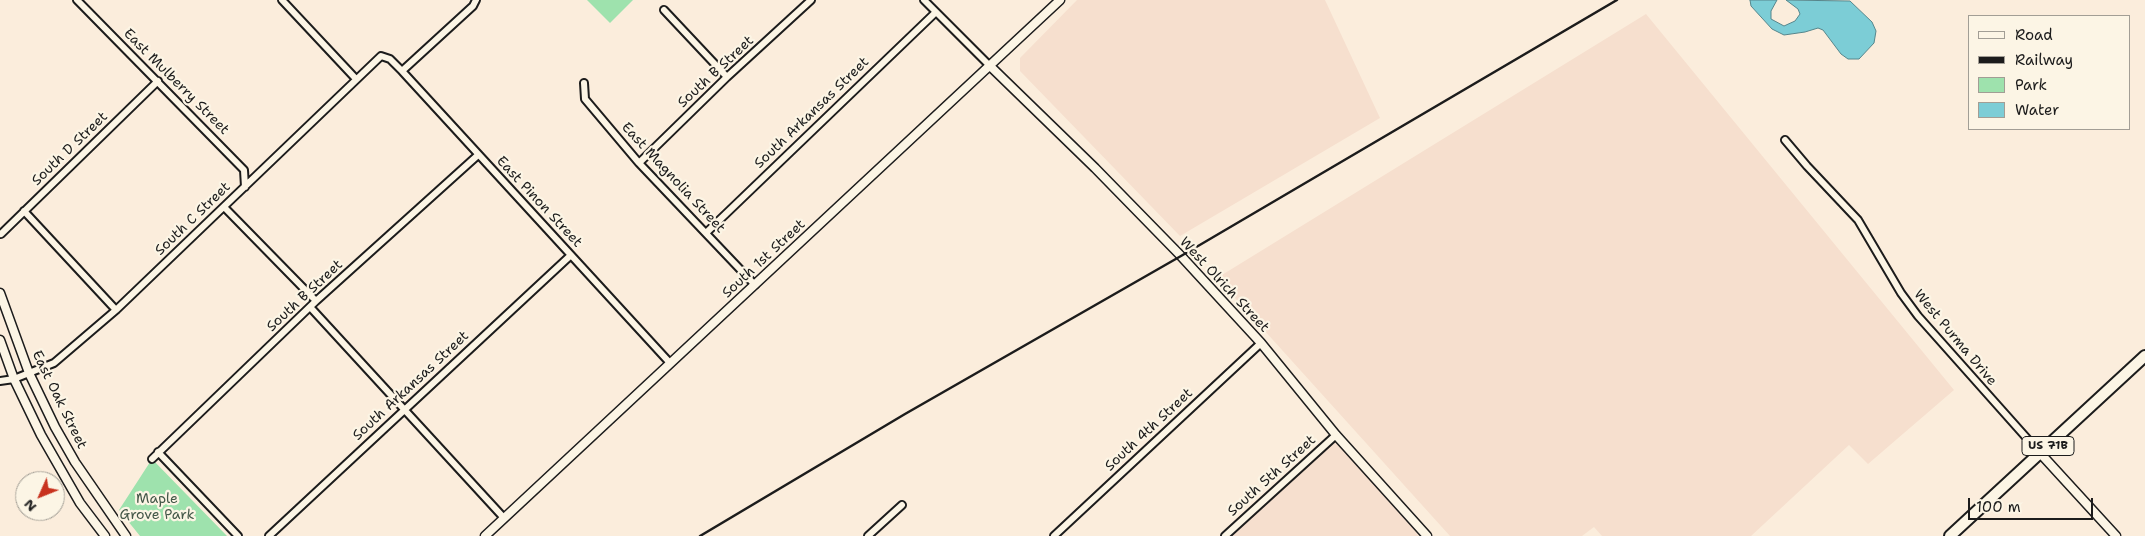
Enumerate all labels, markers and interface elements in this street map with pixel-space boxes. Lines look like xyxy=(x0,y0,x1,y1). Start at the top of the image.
legend xyxy=(1968,15,2130,130)
text: Road xyxy=(2015,25,2053,45)
street label: East Mulberry Street xyxy=(120,26,232,138)
street label: South B Street xyxy=(675,33,757,111)
text: Railway xyxy=(2015,50,2073,70)
street label: South Arkansas Street xyxy=(751,54,873,172)
text: Park xyxy=(2015,75,2047,95)
text: Water xyxy=(2015,100,2059,120)
street label: South D Street xyxy=(29,109,111,189)
street label: East Magnolia Street xyxy=(618,119,728,237)
street label: East Pinon Street xyxy=(493,153,585,251)
street label: South C Street xyxy=(152,179,234,259)
street label: South 1st Street xyxy=(719,216,809,302)
street label: West Olrich Street xyxy=(1176,234,1272,336)
street label: South B Street xyxy=(264,257,346,335)
street label: West Purma Drive xyxy=(1910,287,2000,389)
street label: South Arkansas Street xyxy=(349,328,473,444)
street label: East Oak Street xyxy=(28,348,90,452)
street label: South 4th Street xyxy=(1102,385,1196,475)
street label: South 5th Street xyxy=(1225,432,1319,520)
road number: US 71B xyxy=(2022,436,2074,456)
north arrow xyxy=(15,471,65,521)
scale bar xyxy=(1970,488,2095,520)
park label: Maple Grove Park xyxy=(120,491,194,524)
text: N xyxy=(20,495,40,516)
text: 100 m xyxy=(1976,497,2021,517)

